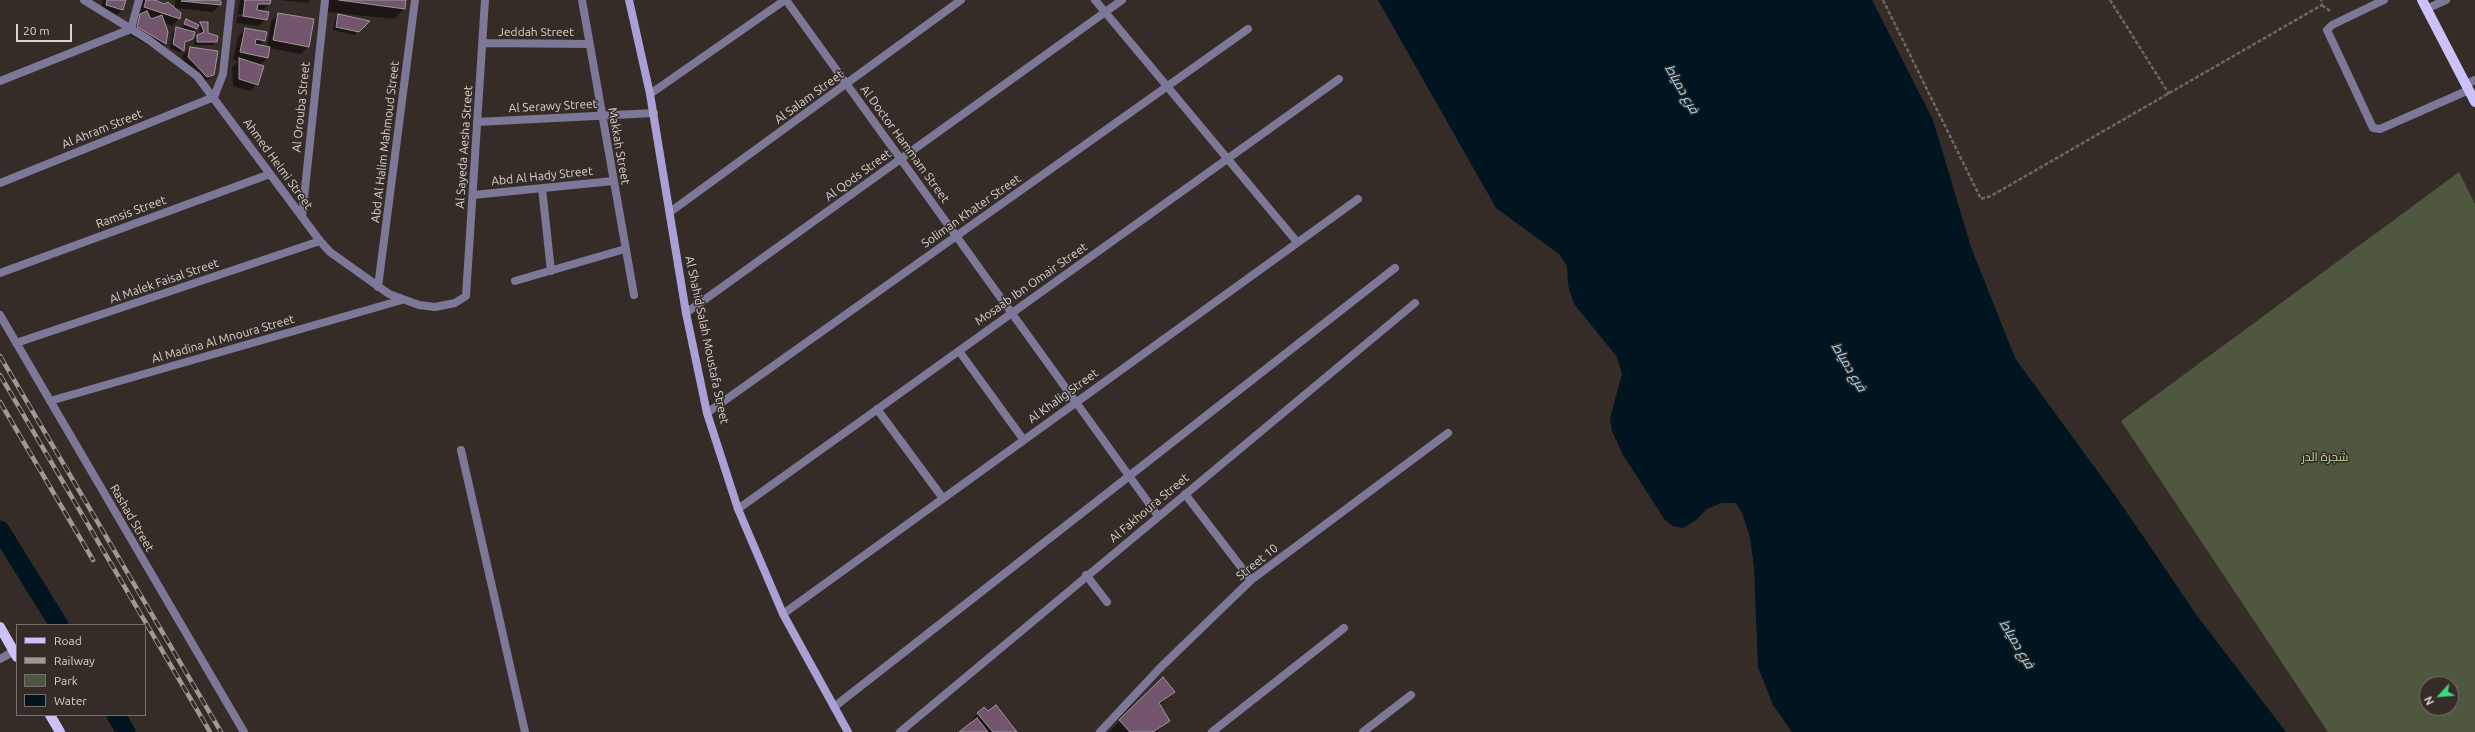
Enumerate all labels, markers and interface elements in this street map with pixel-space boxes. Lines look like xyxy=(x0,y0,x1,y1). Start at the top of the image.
scale bar xyxy=(18,16,74,42)
text: 20 m xyxy=(23,24,50,37)
street label: Jeddah Street xyxy=(498,25,574,39)
street label: Abd Al Halim Mahmoud Street xyxy=(368,60,402,224)
street label: Al Orouba Street xyxy=(289,61,313,153)
water label: فرع دمياط xyxy=(1662,62,1702,116)
street label: Al Salam Street xyxy=(772,67,846,127)
street label: Al Doctor Hammam Street xyxy=(858,82,952,206)
street label: Al Sayeda Aesha Street xyxy=(453,85,475,209)
street label: Al Serawy Street xyxy=(508,96,598,116)
street label: Al Ahram Street xyxy=(60,106,144,152)
street label: Makkah Street xyxy=(605,106,633,186)
street label: Ahmed Helmi Street xyxy=(240,116,316,212)
street label: Al Qods Street xyxy=(822,146,894,204)
street label: Abd Al Hady Street xyxy=(491,164,593,188)
street label: Soliman Khater Street xyxy=(919,171,1023,251)
street label: Ramsis Street xyxy=(94,193,168,231)
street label: Mosaab Ibn Omair Street xyxy=(972,240,1090,328)
street label: Al Shahid Salah Moustafa Street xyxy=(682,255,732,425)
street label: Al Malek Faisal Street xyxy=(107,256,221,306)
street label: Al Madina Al Mnoura Street xyxy=(150,312,296,366)
water label: فرع دمياط xyxy=(1828,340,1870,394)
street label: Al Khalig Street xyxy=(1025,366,1101,426)
park label: شجرة الدر xyxy=(2302,450,2348,464)
street label: Al Fakhoura Street xyxy=(1106,471,1192,545)
street label: Rashad Street xyxy=(107,482,157,554)
street label: Street 10 xyxy=(1233,541,1281,583)
water label: فرع دمياط xyxy=(1996,617,2038,671)
legend xyxy=(16,624,146,716)
text: Road xyxy=(54,634,82,647)
text: Railway xyxy=(54,654,95,667)
text: Park xyxy=(54,674,78,687)
north arrow xyxy=(2419,676,2459,716)
text: Water xyxy=(54,694,87,707)
text: N xyxy=(2422,694,2436,707)

